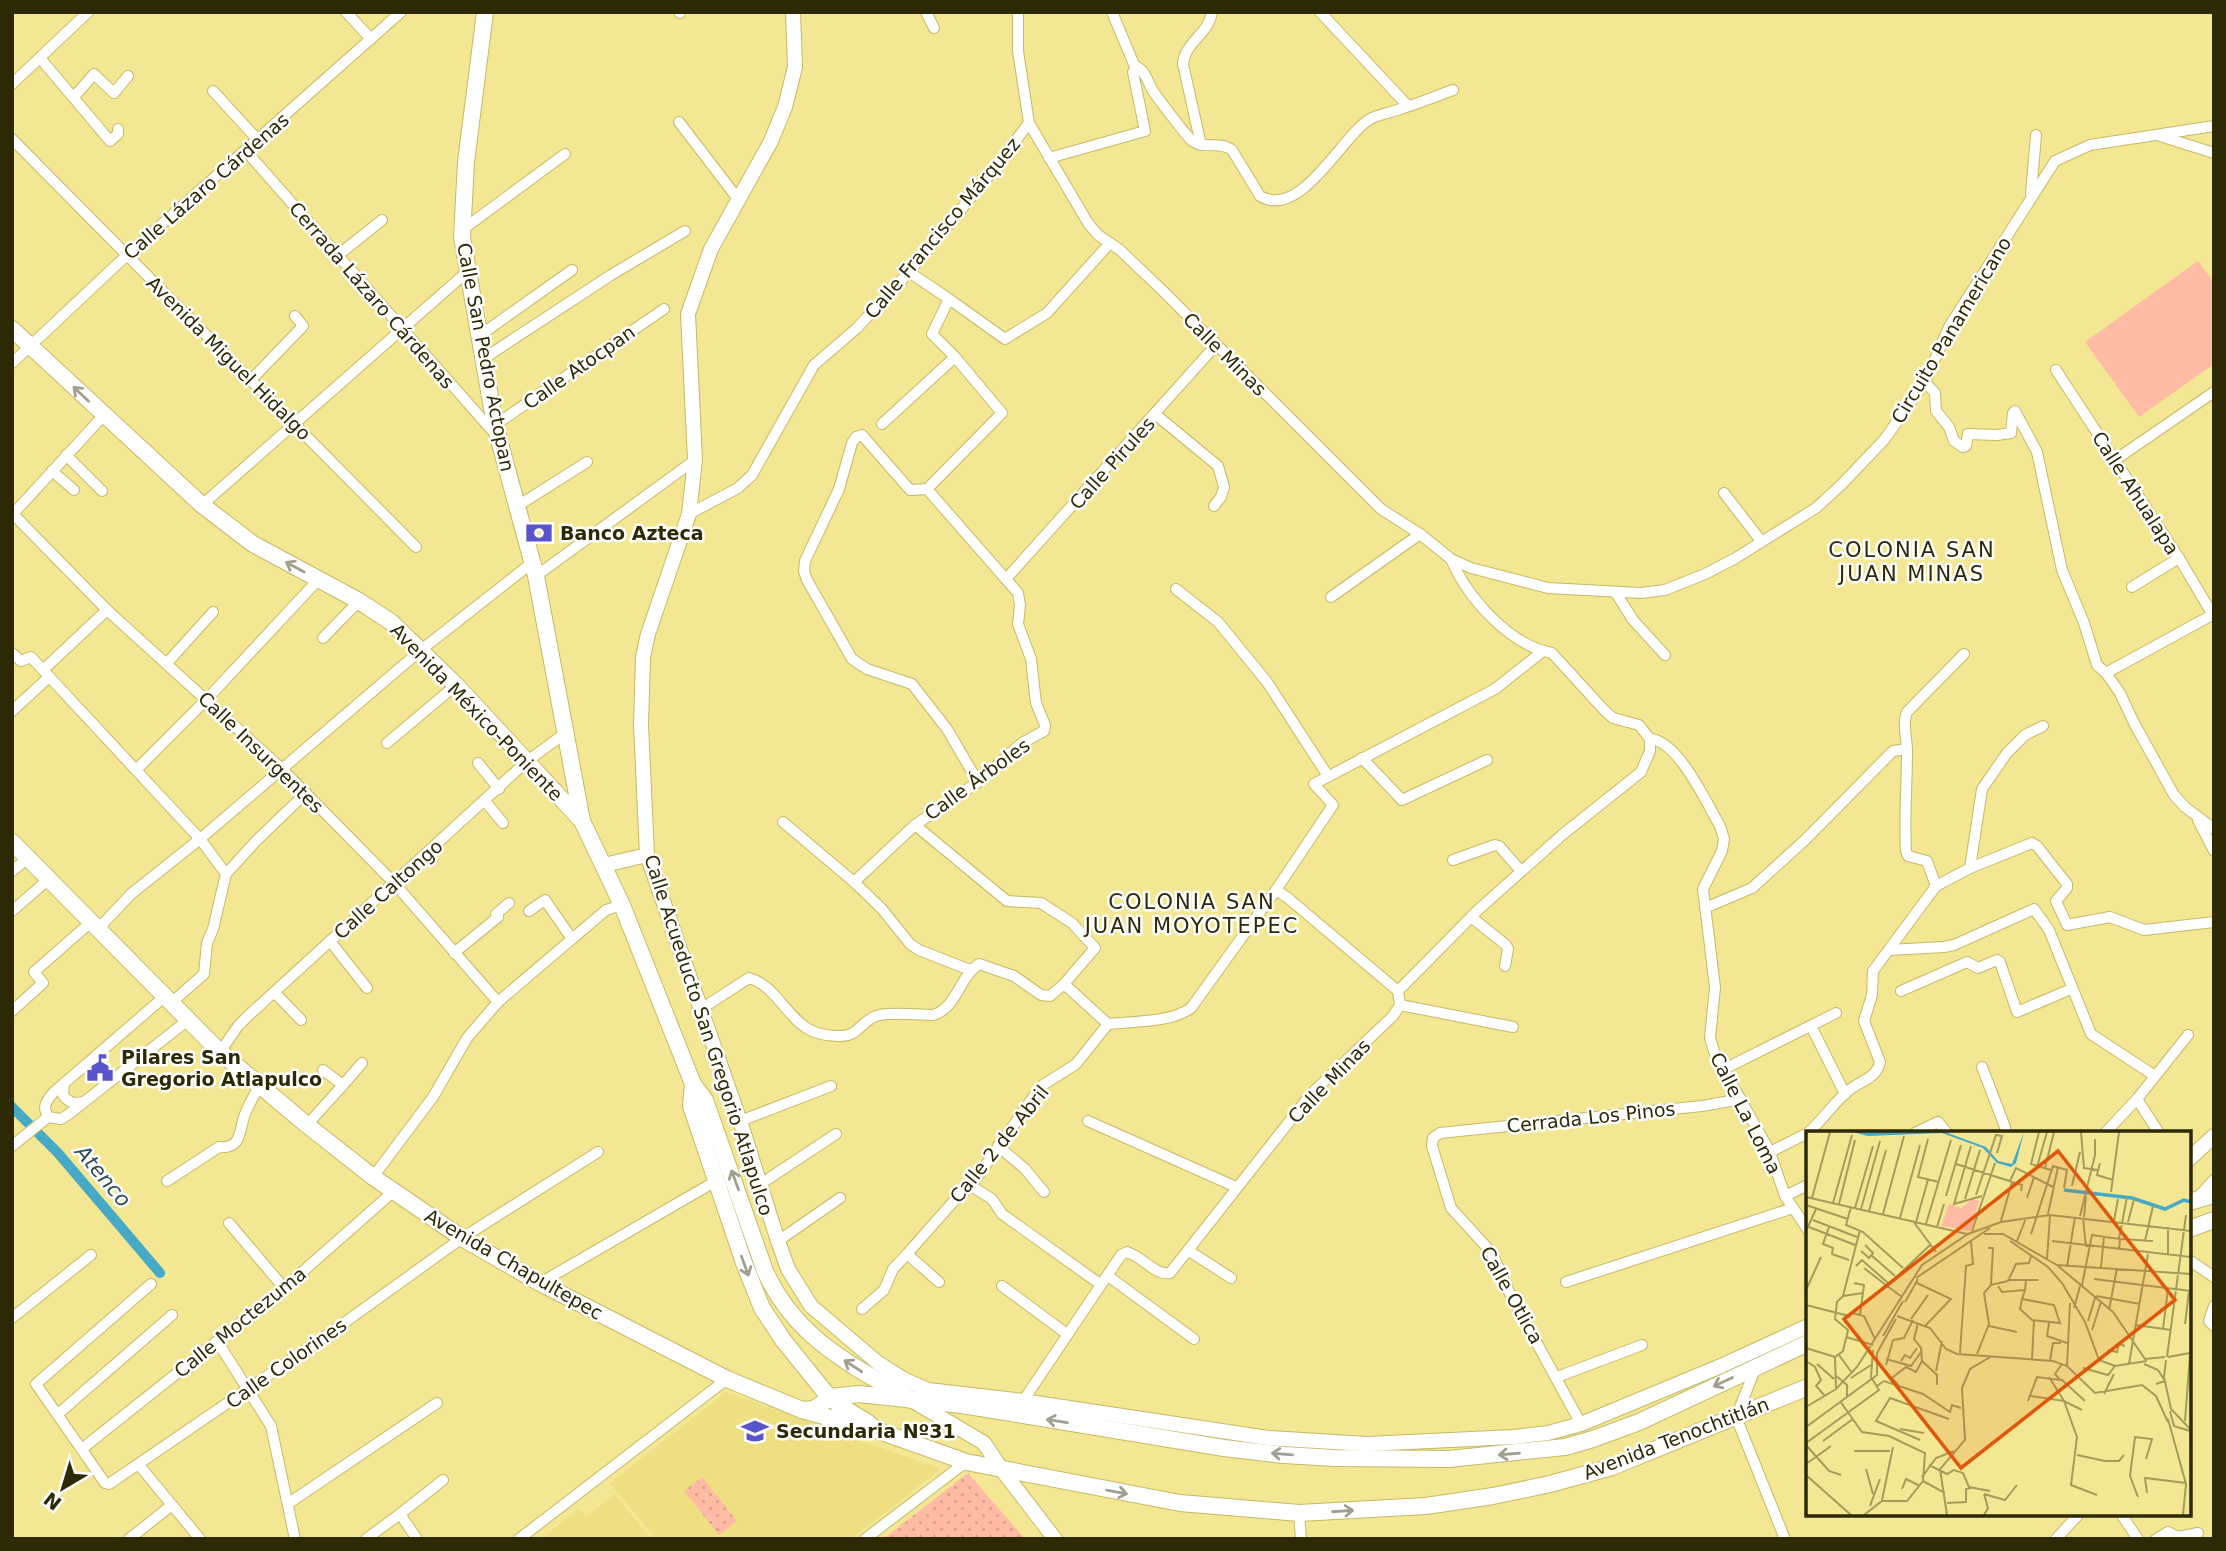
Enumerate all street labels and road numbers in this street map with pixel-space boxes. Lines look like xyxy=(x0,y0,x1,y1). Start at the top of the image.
street label: Calle Lázaro Cárdenas xyxy=(119,108,293,264)
street label: Calle Francisco Márquez xyxy=(860,133,1024,323)
street label: Cerrada Lázaro Cárdenas xyxy=(285,197,459,393)
street label: Circuito Panamericano xyxy=(1887,233,2015,427)
street label: Calle San Pedro Actopan xyxy=(453,241,519,473)
street label: Avenida Miguel Hidalgo xyxy=(142,271,316,445)
street label: Calle Minas xyxy=(1179,308,1271,400)
street label: Calle Atocpan xyxy=(519,320,639,414)
street label: Calle Pirules xyxy=(1065,412,1159,514)
street label: Calle Ahualapa xyxy=(2088,427,2184,559)
street label: Avenida México-Poniente xyxy=(386,619,568,805)
street label: Calle Insurgentes xyxy=(194,687,328,817)
street label: Calle Árboles xyxy=(920,733,1034,825)
street label: Calle Caltongo xyxy=(329,835,447,943)
street label: Calle Acueducto San Gregorio Atlapulco xyxy=(640,852,778,1218)
street label: Calle Minas xyxy=(1283,1034,1375,1128)
street label: Calle La Loma xyxy=(1706,1049,1786,1177)
street label: Calle 2 de Abril xyxy=(945,1081,1053,1207)
street label: Cerrada Los Pinos xyxy=(1506,1097,1676,1137)
street label: Avenida Chapultepec xyxy=(421,1204,607,1324)
street label: Calle Otlica xyxy=(1476,1242,1548,1348)
street label: Calle Moctezuma xyxy=(170,1262,310,1382)
street label: Calle Colorines xyxy=(222,1313,350,1413)
street label: Avenida Tenochtitlán xyxy=(1580,1392,1772,1484)

